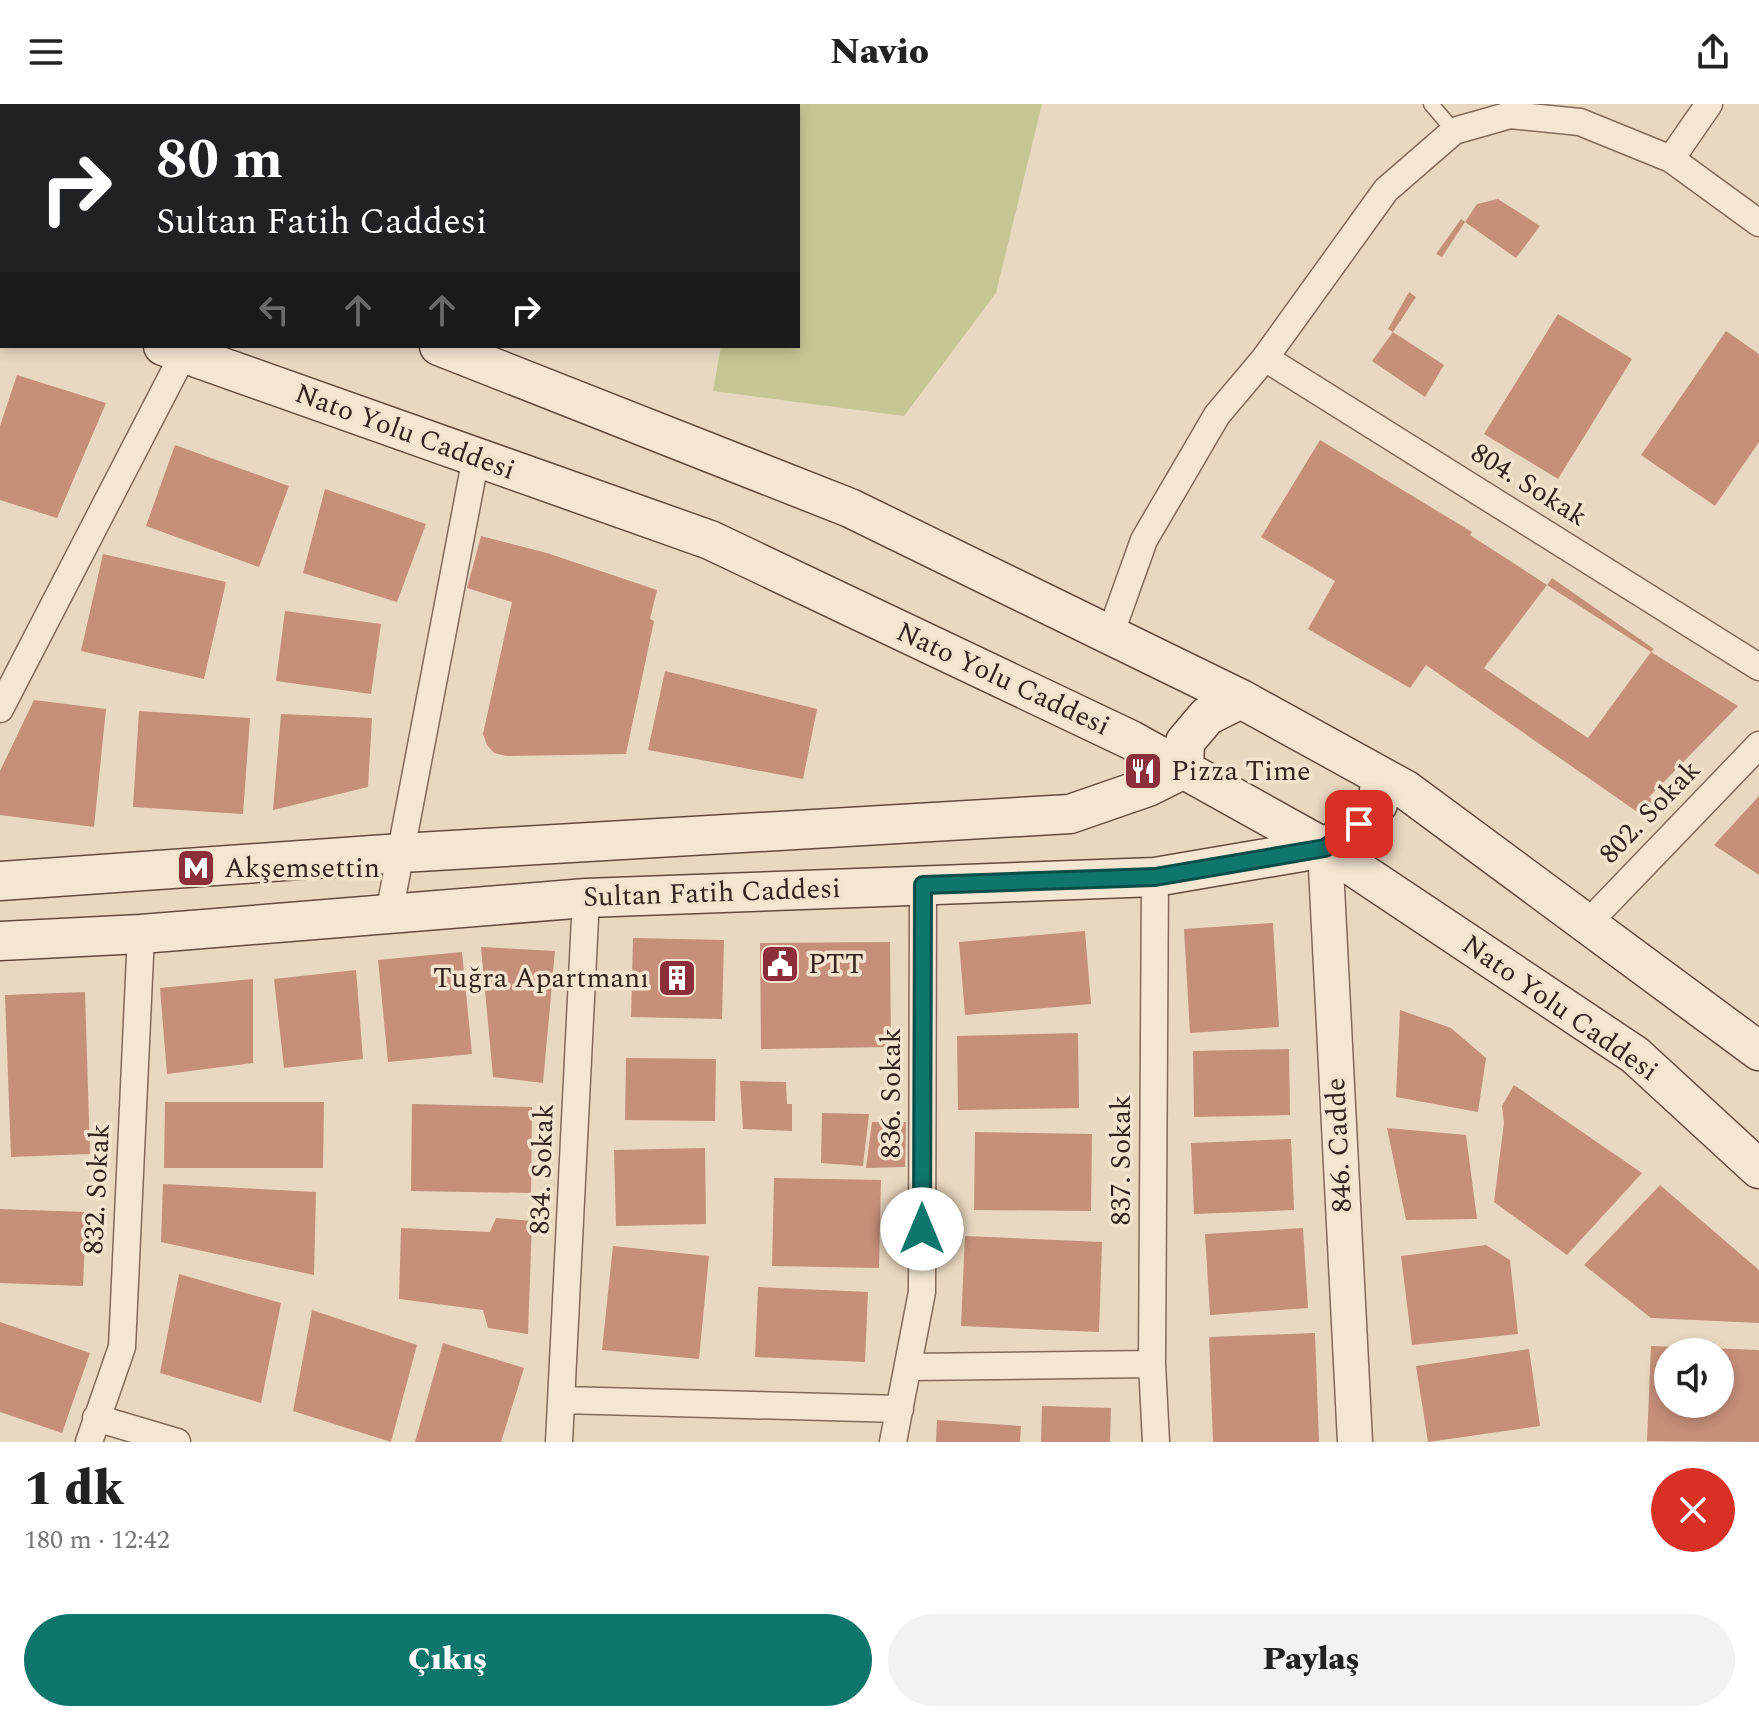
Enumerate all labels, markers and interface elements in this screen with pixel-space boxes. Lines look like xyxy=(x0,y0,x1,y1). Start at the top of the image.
text: Navio xyxy=(830,25,929,80)
icon: menu xyxy=(24,30,68,74)
icon: share xyxy=(1691,30,1735,74)
text: 80 m xyxy=(156,118,283,203)
icon: right xyxy=(24,136,128,240)
text: Sultan Fatih Caddesi xyxy=(156,195,487,250)
icon: left xyxy=(252,288,296,332)
icon: ahead xyxy=(336,288,380,332)
icon: ahead xyxy=(420,288,464,332)
icon: right xyxy=(504,288,548,332)
street label: Nato Yolu Caddesi xyxy=(289,372,521,492)
street label: 804. Sokak xyxy=(1462,432,1596,538)
street label: Nato Yolu Caddesi xyxy=(889,611,1117,747)
restaurant icon: Pizza Time xyxy=(1122,750,1164,792)
place label: Pizza Time xyxy=(1171,750,1311,793)
street label: 802. Sokak xyxy=(1589,750,1711,874)
pin xyxy=(1325,790,1393,858)
icon: arrive xyxy=(1337,802,1381,846)
metro station icon: Akşemsettin xyxy=(175,847,217,889)
place label: Akşemsettin xyxy=(224,847,380,890)
street label: Sultan Fatih Caddesi xyxy=(582,867,842,919)
street label: Nato Yolu Caddesi xyxy=(1453,924,1667,1092)
public building icon: PTT xyxy=(759,943,801,985)
place label: PTT xyxy=(808,943,864,986)
place label: Tuğra Apartmanı xyxy=(433,957,649,1000)
building icon: Tuğra Apartmanı xyxy=(656,957,698,999)
street label: 836. Sokak xyxy=(870,1028,913,1158)
street label: 846. Cadde xyxy=(1314,1077,1364,1213)
street label: 837. Sokak xyxy=(1100,1095,1143,1225)
street label: 834. Sokak xyxy=(518,1103,566,1235)
street label: 832. Sokak xyxy=(72,1122,122,1256)
position arrow xyxy=(880,1187,964,1271)
map controls xyxy=(1654,1338,1734,1418)
button: sound xyxy=(1654,1338,1734,1418)
text: 1 dk xyxy=(24,1453,124,1526)
button: close xyxy=(1651,1468,1735,1552)
text: 180 m · 12:42 xyxy=(24,1520,170,1560)
button: Çıkış xyxy=(24,1614,872,1706)
button: Paylaş xyxy=(888,1614,1735,1706)

